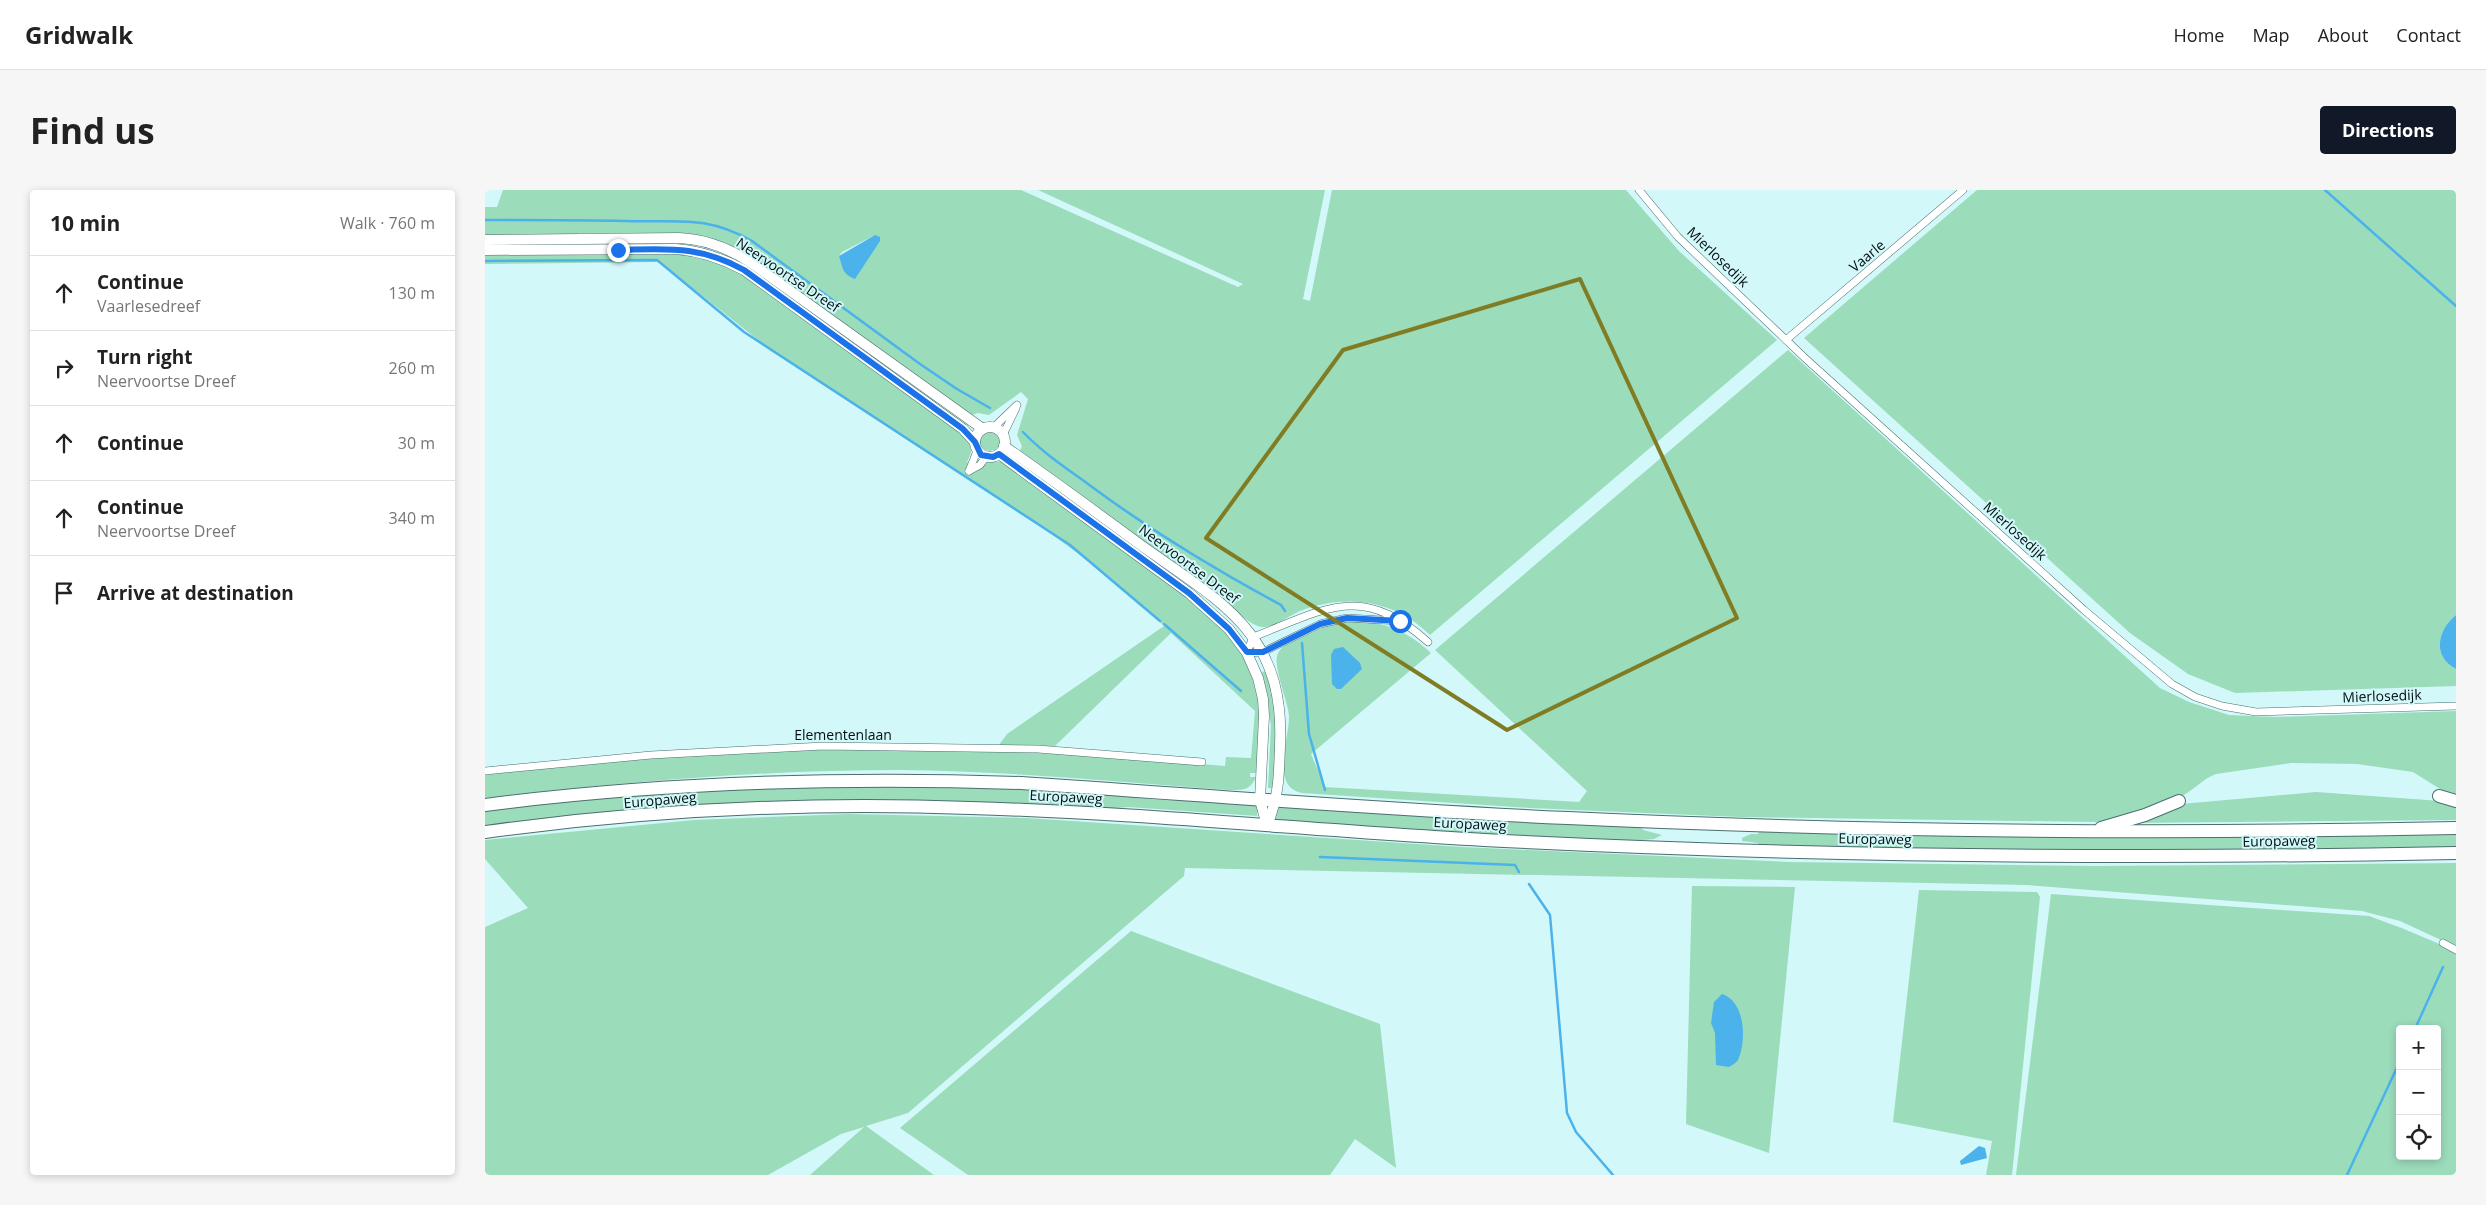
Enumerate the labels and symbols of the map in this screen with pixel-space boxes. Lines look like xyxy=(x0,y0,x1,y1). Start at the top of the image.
street label: Mierlosedijk xyxy=(1683,222,1754,291)
street label: Neervoortse Dreef xyxy=(733,233,845,317)
street label: Vaarle xyxy=(1845,235,1889,276)
route end xyxy=(607,239,630,262)
street label: Mierlosedijk xyxy=(1980,497,2052,565)
street label: Neervoortse Dreef xyxy=(1135,520,1244,608)
route start xyxy=(1389,610,1412,633)
street label: Mierlosedijk xyxy=(2342,685,2423,706)
street label: Elementenlaan xyxy=(794,725,892,744)
street label: Europaweg xyxy=(1029,785,1103,808)
street label: Europaweg xyxy=(623,787,698,812)
street label: Europaweg xyxy=(1433,812,1507,835)
street label: Europaweg xyxy=(1838,828,1912,849)
street label: Europaweg xyxy=(2242,830,2316,851)

